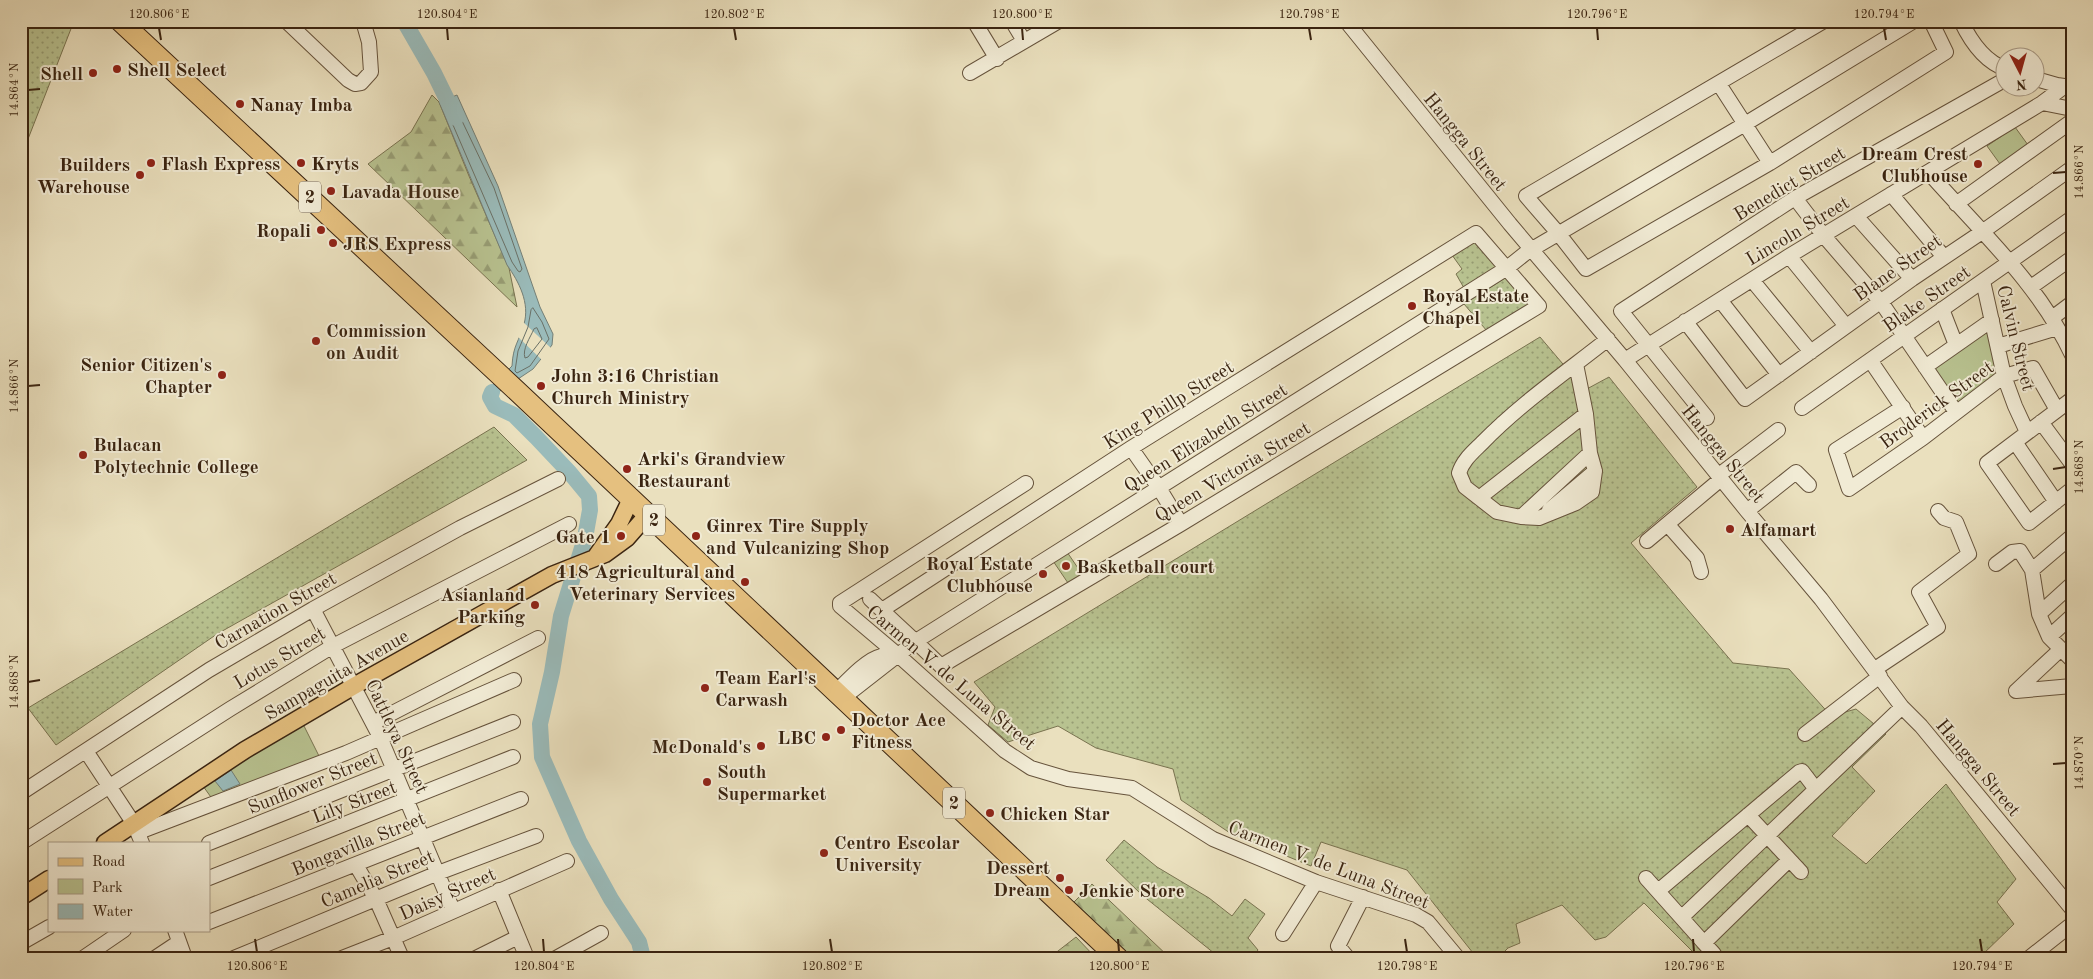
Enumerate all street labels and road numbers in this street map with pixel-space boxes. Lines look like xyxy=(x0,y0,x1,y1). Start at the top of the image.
street label: Hangga Street xyxy=(1419,90,1509,195)
street label: Benedict Street xyxy=(1731,144,1849,226)
road number: 2 xyxy=(299,182,321,212)
street label: Lincoln Street xyxy=(1743,194,1853,270)
street label: Blane Street xyxy=(1851,232,1946,306)
street label: Blake Street xyxy=(1880,263,1975,337)
street label: Calvin Street xyxy=(1992,284,2037,393)
street label: King Phillp Street xyxy=(1101,358,1238,454)
street label: Broderick Street xyxy=(1877,358,1998,454)
street label: Queen Elizabeth Street xyxy=(1121,381,1291,497)
street label: Hangga Street xyxy=(1677,402,1767,507)
street label: Queen Victoria Street xyxy=(1152,419,1314,527)
road number: 2 xyxy=(643,504,665,536)
street label: Carnation Street xyxy=(212,570,340,655)
street label: Carmen V. de Luna Street xyxy=(862,603,1038,755)
street label: Lotus Street xyxy=(231,625,329,694)
street label: Sampaguita Avenue xyxy=(262,627,412,725)
street label: Cattleya Street xyxy=(361,677,431,797)
street label: Hangga Street xyxy=(1931,716,2023,821)
street label: Sunflower Street xyxy=(246,750,380,819)
street label: Lily Street xyxy=(310,779,400,828)
road number: 2 xyxy=(943,788,965,818)
street label: Bongavilla Street xyxy=(289,810,428,881)
street label: Carmen V. de Luna Street xyxy=(1225,819,1431,914)
street label: Camelia Street xyxy=(318,848,438,913)
street label: Daisy Street xyxy=(397,866,499,925)

